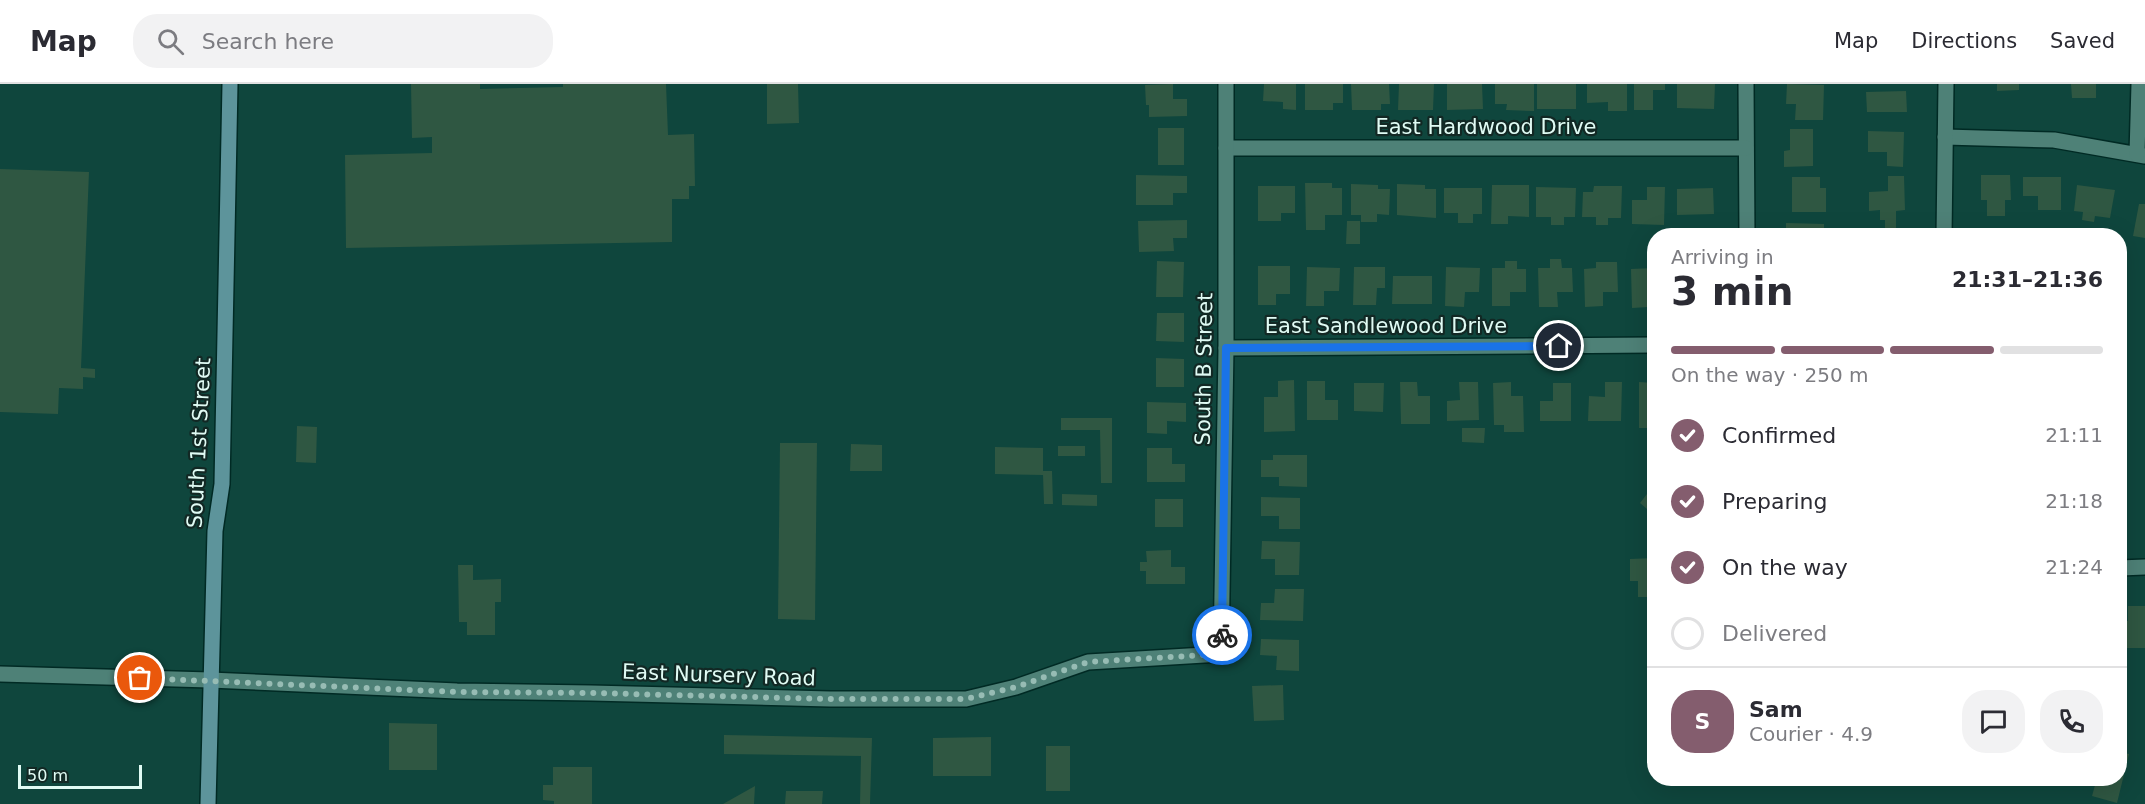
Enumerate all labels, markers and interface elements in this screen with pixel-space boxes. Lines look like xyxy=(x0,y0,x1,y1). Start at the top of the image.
search box xyxy=(133,14,553,68)
text: Map xyxy=(30,25,97,58)
icon: search xyxy=(154,25,187,58)
text: Search here xyxy=(202,29,334,54)
text: Map xyxy=(1834,29,1878,53)
text: Directions xyxy=(1911,29,2017,53)
text: Saved xyxy=(2050,29,2115,53)
street label: East Hardwood Drive xyxy=(1375,115,1597,139)
text: Arriving in xyxy=(1671,245,1774,269)
text: 21:31–21:36 xyxy=(1952,267,2103,292)
text: 3 min xyxy=(1671,269,1793,314)
street label: South B Street xyxy=(1191,292,1217,446)
street label: East Sandlewood Drive xyxy=(1265,314,1507,338)
pin xyxy=(1533,320,1584,371)
icon: home xyxy=(1542,329,1575,362)
street label: South 1st Street xyxy=(183,357,215,529)
text: On the way · 250 m xyxy=(1671,363,1869,387)
icon: check xyxy=(1671,419,1704,452)
text: Confirmed xyxy=(1722,423,1836,448)
text: 21:11 xyxy=(2045,423,2103,447)
icon: check xyxy=(1671,485,1704,518)
text: Preparing xyxy=(1722,489,1828,514)
text: 21:18 xyxy=(2045,489,2103,513)
icon: check xyxy=(1671,551,1704,584)
text: On the way xyxy=(1722,555,1848,580)
text: 21:24 xyxy=(2045,555,2103,579)
courier xyxy=(1192,605,1252,665)
icon: bike xyxy=(1206,619,1239,652)
text: Delivered xyxy=(1722,621,1827,646)
pin xyxy=(114,652,165,703)
street label: East Nursery Road xyxy=(622,660,816,690)
icon: bag xyxy=(123,661,156,694)
button: chat xyxy=(1962,690,2025,753)
button: phone xyxy=(2040,690,2103,753)
text: Sam xyxy=(1749,697,1803,722)
text: S xyxy=(1695,709,1710,734)
text: Courier · 4.9 xyxy=(1749,722,1873,746)
scale bar xyxy=(18,762,142,790)
text: 50 m xyxy=(27,766,68,785)

